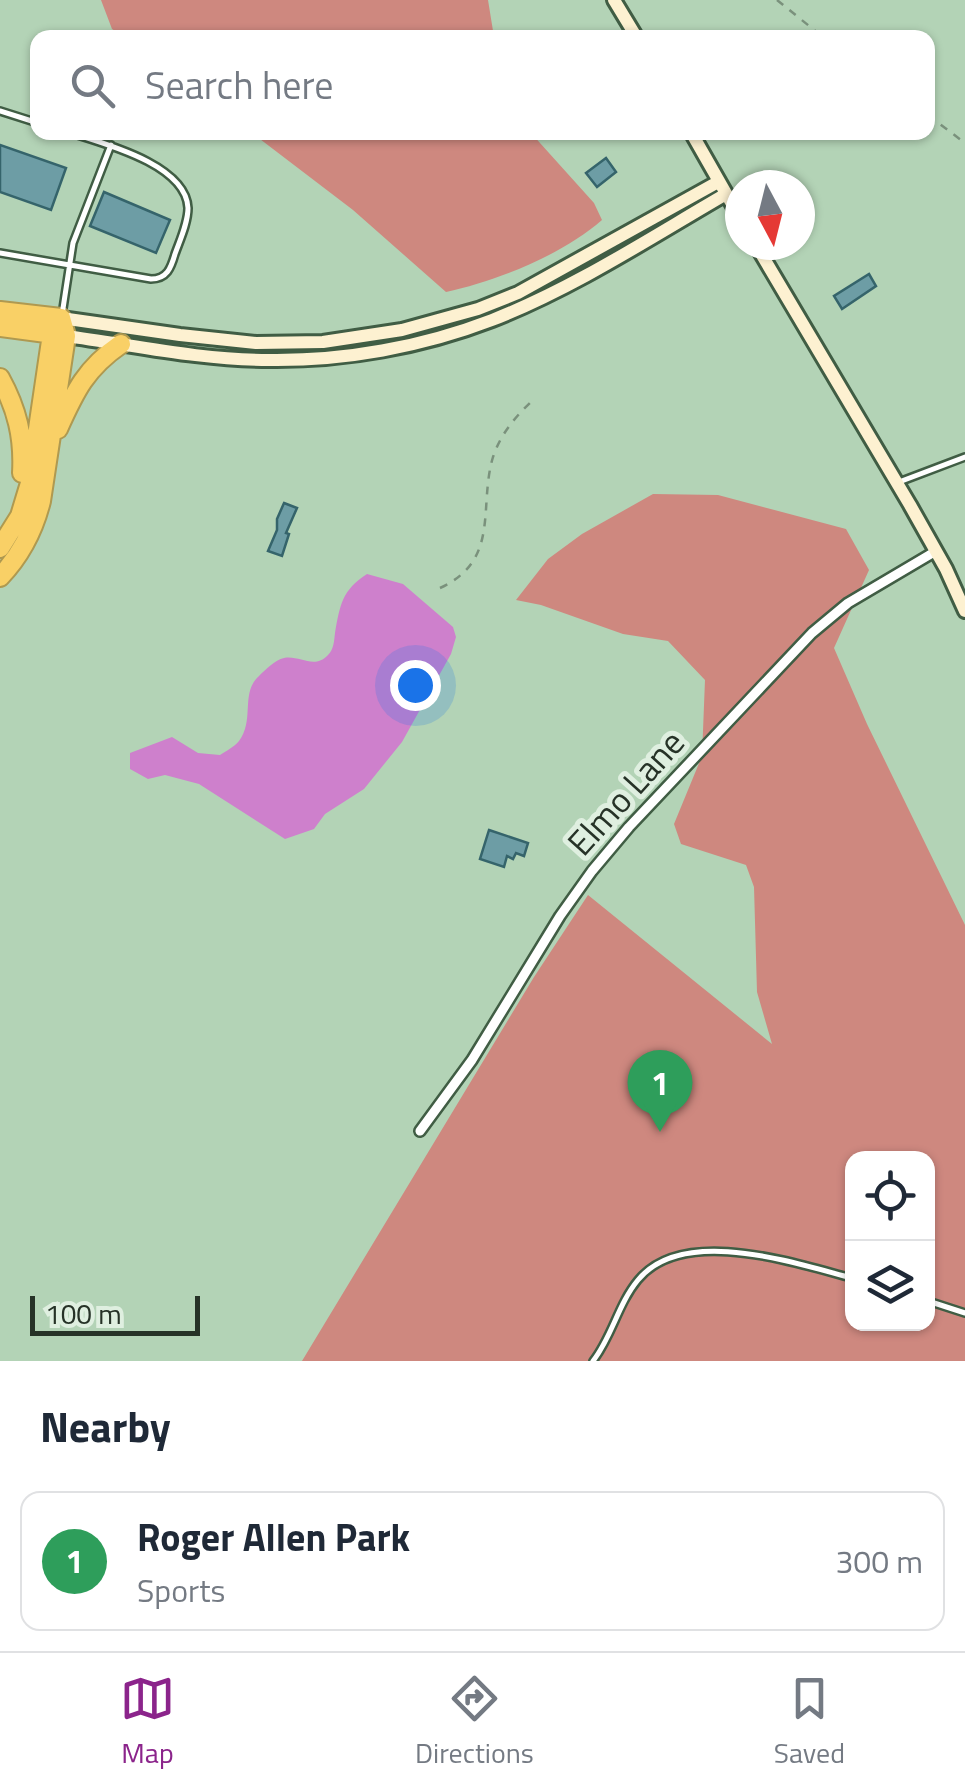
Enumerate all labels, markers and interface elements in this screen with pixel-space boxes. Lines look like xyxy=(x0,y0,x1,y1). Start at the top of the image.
search box xyxy=(30,30,935,140)
text: Search here xyxy=(145,56,333,114)
icon: search xyxy=(65,58,120,113)
north arrow xyxy=(725,170,815,260)
your location xyxy=(390,660,441,711)
street label: Elmo Lane xyxy=(554,717,697,867)
pin: 1 xyxy=(628,1050,692,1132)
map controls xyxy=(845,1151,935,1331)
button: locate xyxy=(845,1151,935,1241)
button: layers xyxy=(845,1241,935,1331)
scale bar xyxy=(30,1291,200,1336)
text: 100 m xyxy=(45,1292,122,1335)
text: Nearby xyxy=(40,1394,171,1458)
text: Roger Allen Park xyxy=(137,1508,410,1566)
text: 1 xyxy=(66,1537,83,1585)
text: 300 m xyxy=(835,1537,923,1585)
text: Sports xyxy=(137,1566,225,1614)
tab: Map xyxy=(120,1671,175,1774)
tab: Directions xyxy=(415,1671,534,1774)
tab: Saved xyxy=(774,1671,845,1774)

